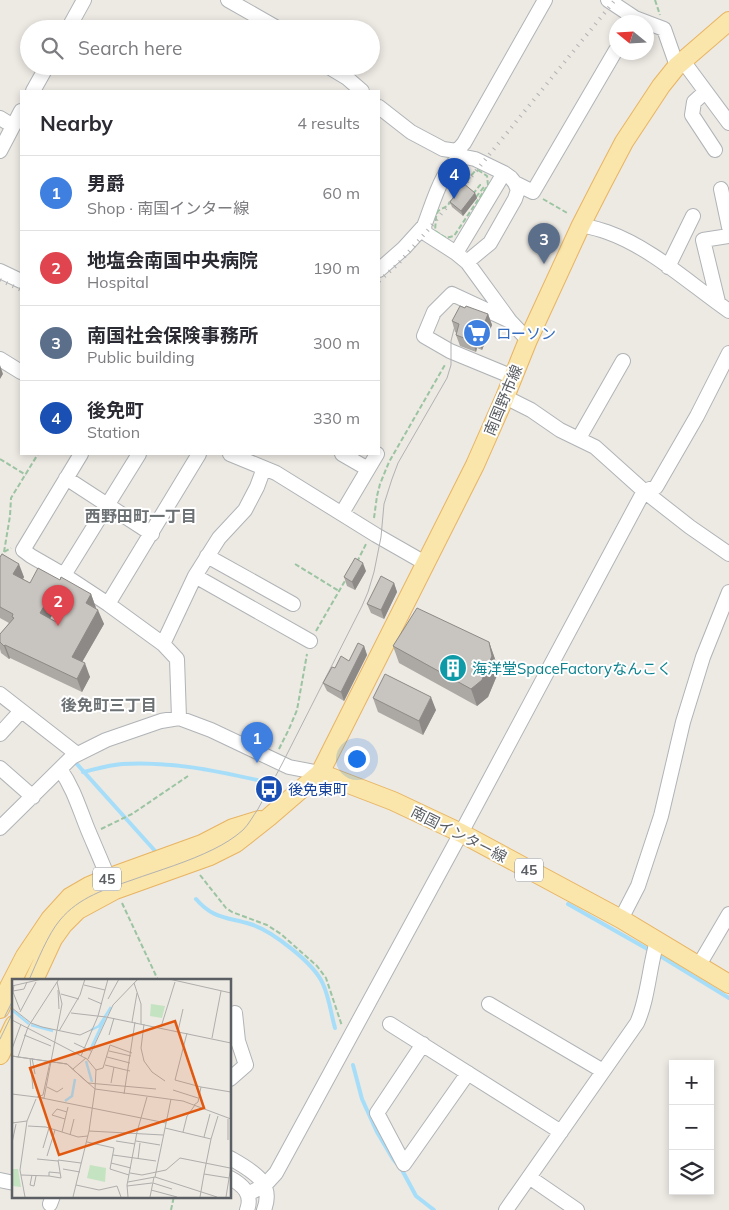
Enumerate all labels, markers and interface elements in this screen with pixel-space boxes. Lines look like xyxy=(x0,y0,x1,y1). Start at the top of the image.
north arrow xyxy=(609,15,654,60)
search box xyxy=(20,20,380,75)
icon: search xyxy=(38,34,66,62)
text: Search here xyxy=(78,36,182,60)
text: Nearby xyxy=(40,110,113,136)
text: 4 results xyxy=(297,113,360,133)
pin: 4 xyxy=(438,158,470,199)
text: 男爵 xyxy=(87,171,125,195)
text: 1 xyxy=(51,183,61,203)
text: 60 m xyxy=(323,183,360,203)
text: Shop · 南国インター線 xyxy=(87,198,249,218)
pin: 3 xyxy=(528,223,560,264)
text: 地塩会南国中央病院 xyxy=(87,248,258,272)
text: 2 xyxy=(51,258,61,278)
text: 190 m xyxy=(313,258,360,278)
text: Hospital xyxy=(87,272,149,292)
supermarket icon: ローソン xyxy=(462,318,492,348)
text: 南国社会保険事務所 xyxy=(87,323,258,347)
place label: ローソン xyxy=(496,324,556,343)
text: 3 xyxy=(51,333,61,353)
text: 300 m xyxy=(313,333,360,353)
text: Public building xyxy=(87,347,195,367)
street label: 南国野市線 xyxy=(480,362,526,438)
text: 後免町 xyxy=(87,398,144,422)
text: 4 xyxy=(51,408,61,428)
text: 330 m xyxy=(313,408,360,428)
text: Station xyxy=(87,422,140,442)
district label: 西野田町一丁目 xyxy=(85,506,197,526)
pin: 2 xyxy=(42,585,74,626)
building icon: 海洋堂SpaceFactoryなんこく xyxy=(438,653,468,683)
place label: 海洋堂SpaceFactoryなんこく xyxy=(472,659,672,678)
district label: 後免町三丁目 xyxy=(61,695,157,715)
pin: 1 xyxy=(241,722,273,763)
your location xyxy=(344,746,370,772)
bus stop icon: 後免東町 xyxy=(254,774,284,804)
place label: 後免東町 xyxy=(288,780,348,799)
street label: 南国インター線 xyxy=(408,802,510,866)
road number: 45 xyxy=(515,858,543,882)
road number: 45 xyxy=(93,868,121,891)
inset map xyxy=(12,979,231,1198)
map controls xyxy=(669,1060,714,1195)
button: + xyxy=(669,1060,714,1105)
button: − xyxy=(669,1105,714,1150)
button: layers xyxy=(669,1150,714,1195)

